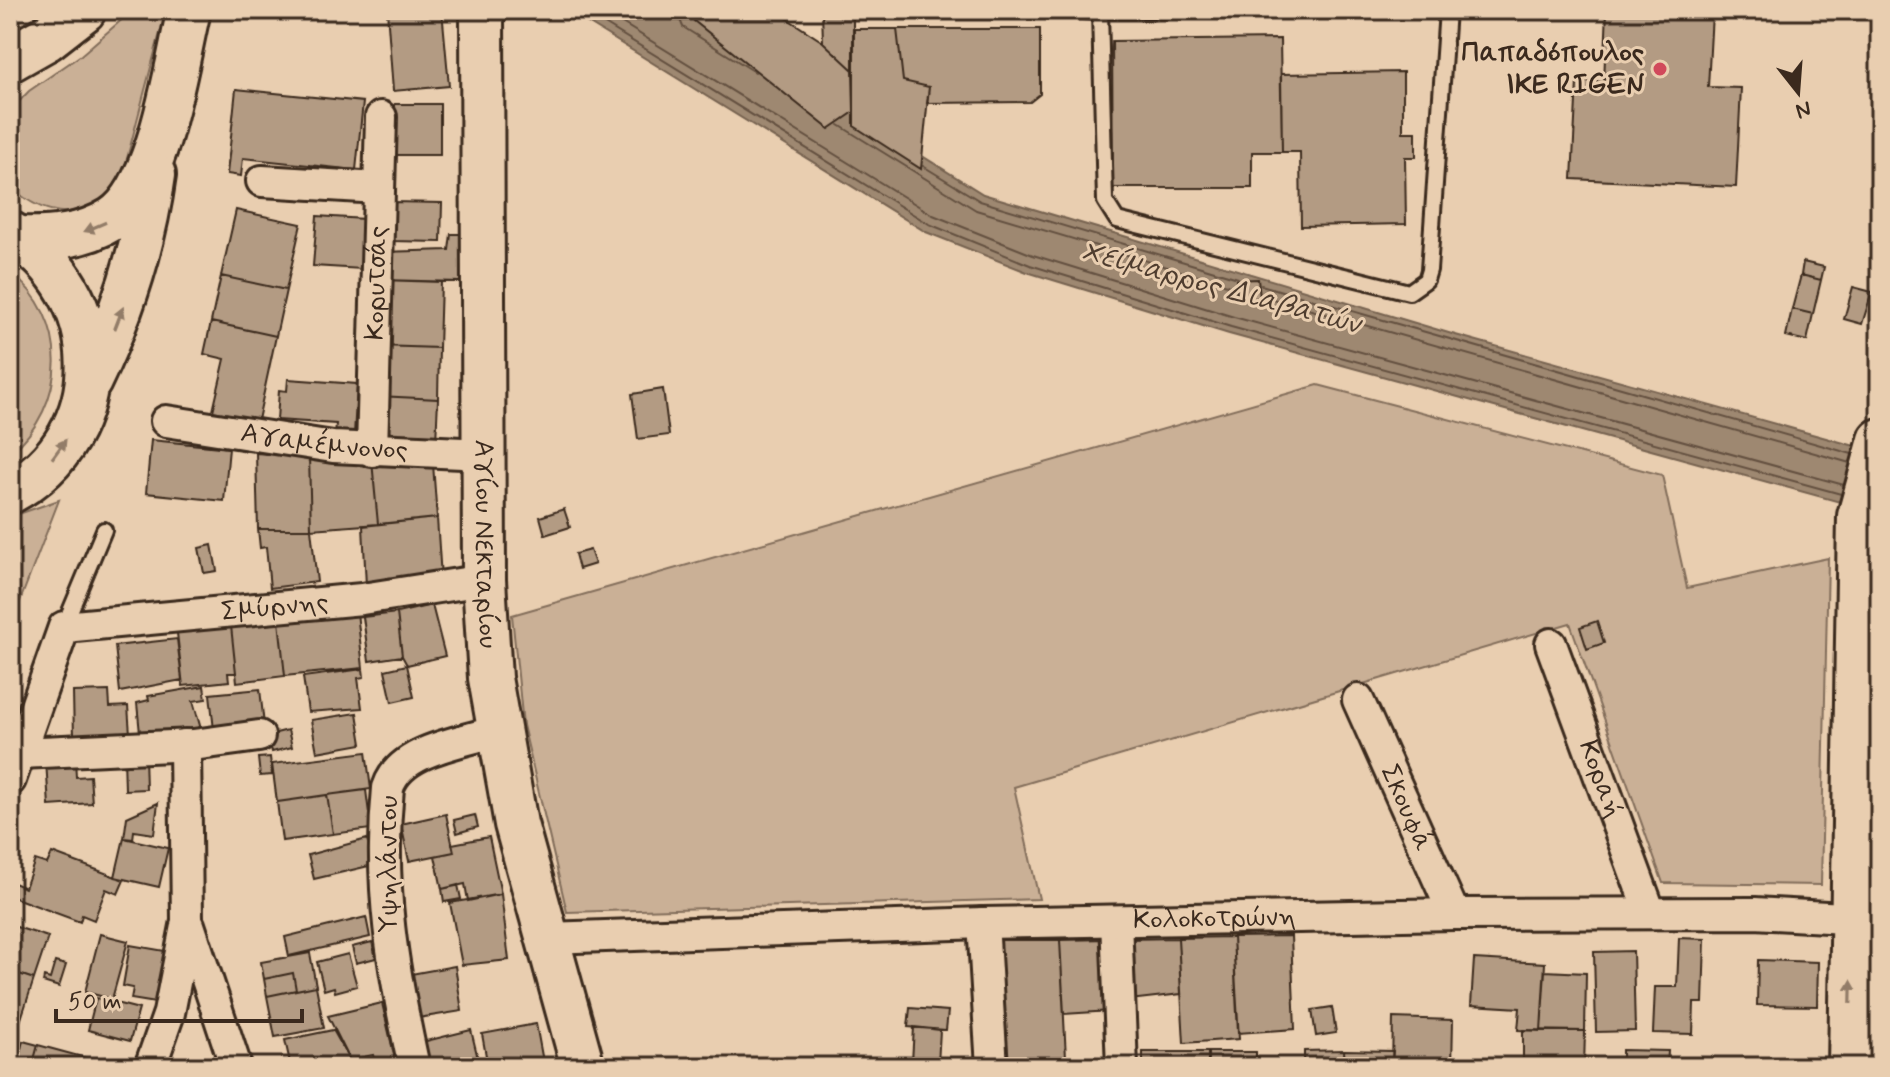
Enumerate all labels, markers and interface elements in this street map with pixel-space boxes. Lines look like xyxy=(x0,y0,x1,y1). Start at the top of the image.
place label: Παπαδόπουλος ΙΚΕ RIGEN xyxy=(1461,35,1645,104)
north arrow xyxy=(1758,52,1838,132)
marker: Παπαδόπουλος ΙΚΕ RIGEN xyxy=(1651,60,1669,78)
text: N xyxy=(1792,94,1814,125)
one-way arrow xyxy=(83,220,107,233)
street label: Κορυτσάς xyxy=(356,225,397,341)
water label: Χείμαρρος Διαβατών xyxy=(1077,232,1367,345)
one-way arrow xyxy=(113,306,126,330)
street label: Αγαμέμνονος xyxy=(238,414,409,469)
one-way arrow xyxy=(51,438,67,459)
street label: Αγίου Νεκταρίου xyxy=(465,439,507,650)
street label: Σμύρνης xyxy=(219,584,330,631)
street label: Κοραή xyxy=(1569,735,1632,824)
street label: Σκουφά xyxy=(1371,759,1442,857)
street label: Υψηλάντου xyxy=(371,795,408,933)
street label: Κολοκοτρώνη xyxy=(1133,899,1297,939)
scale bar xyxy=(56,973,302,1023)
one-way arrow xyxy=(1845,979,1857,1004)
text: 50 m xyxy=(68,987,122,1018)

